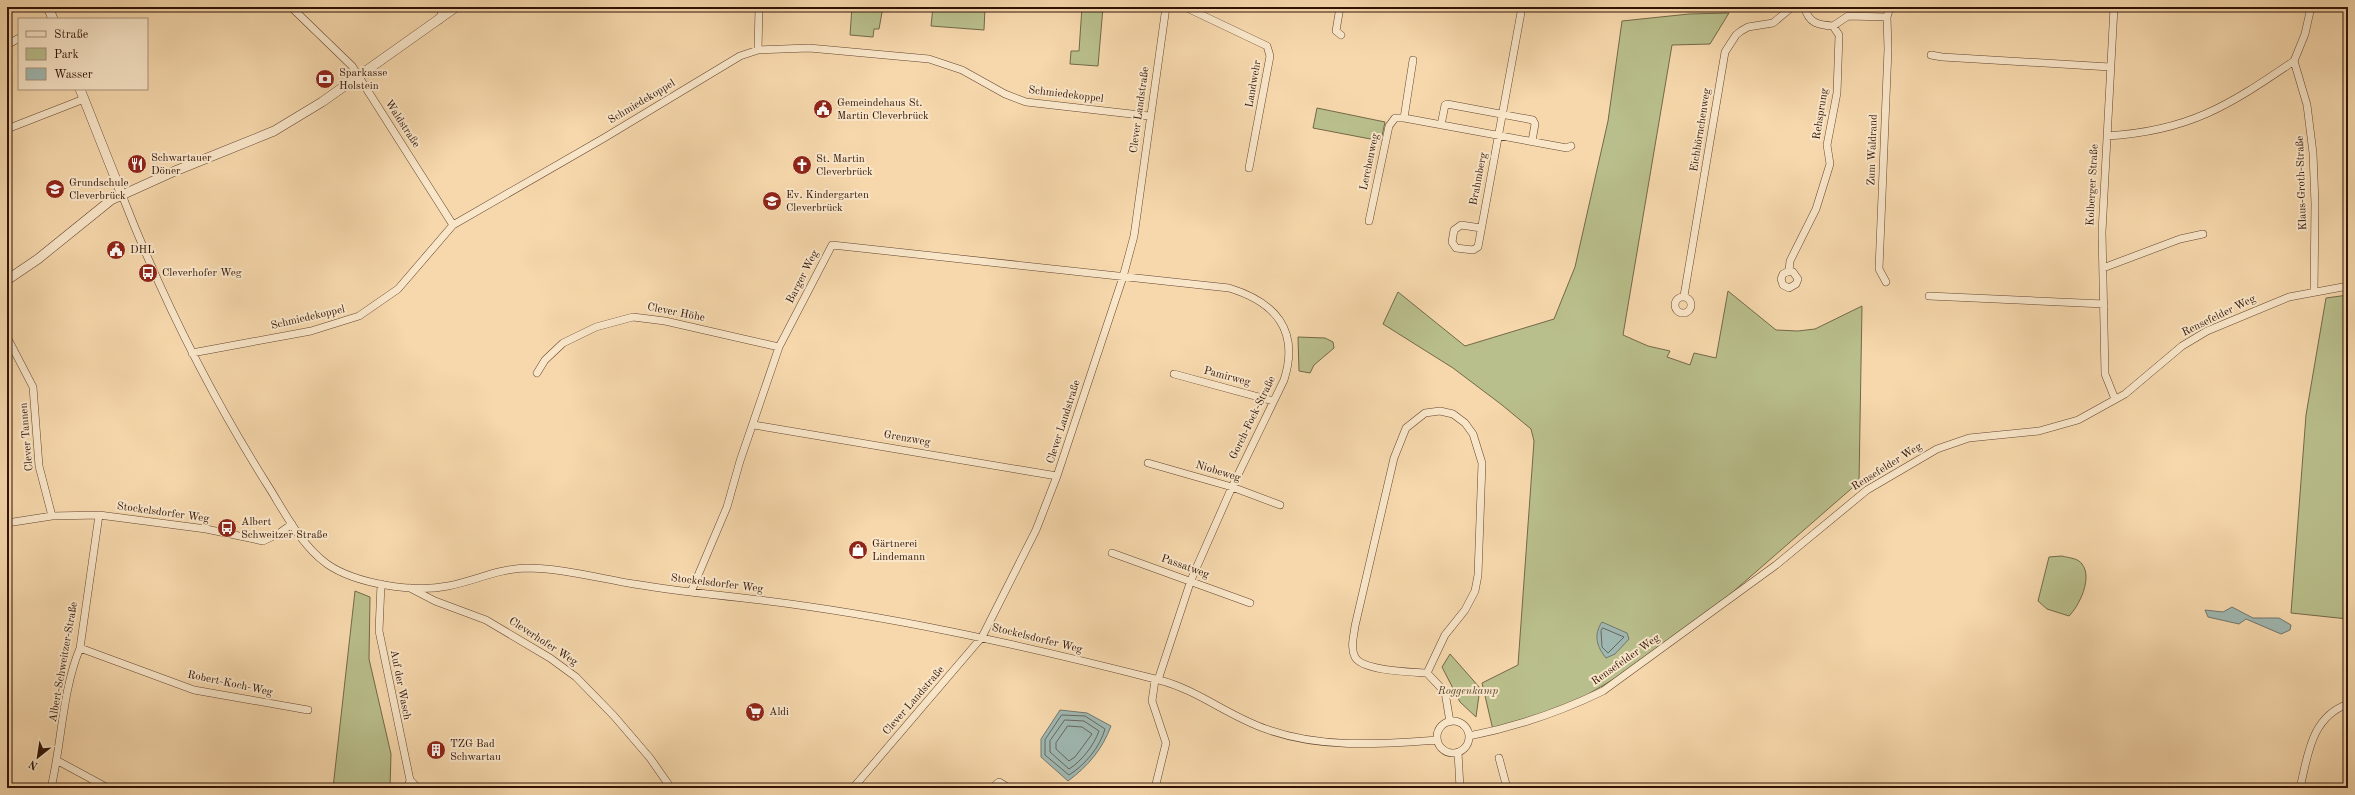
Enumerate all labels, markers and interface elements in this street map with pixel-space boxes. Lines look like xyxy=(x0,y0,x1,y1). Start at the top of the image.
legend xyxy=(18,18,148,90)
text: Straße xyxy=(54,29,89,41)
text: Park xyxy=(54,49,79,61)
street label: Landwehr xyxy=(1244,59,1264,109)
street label: Clever Landstraße xyxy=(1128,66,1152,154)
bank icon: Sparkasse Holstein xyxy=(314,68,336,90)
place label: Sparkasse Holstein xyxy=(339,68,387,92)
text: Wasser xyxy=(54,69,93,81)
street label: Schmiedekoppel xyxy=(607,78,677,126)
street label: Schmiedekoppel xyxy=(1028,85,1104,105)
street label: Eichhörnchenweg xyxy=(1689,88,1713,172)
street label: Rehsprung xyxy=(1812,88,1830,140)
street label: Waldstraße xyxy=(383,98,421,150)
public building icon: Gemeindehaus St. Martin Cleverbrück xyxy=(812,98,834,120)
place label: Gemeindehaus St. Martin Cleverbrück xyxy=(837,98,929,122)
street label: Zum Waldrand xyxy=(1866,114,1880,186)
street label: Lerchenweg xyxy=(1359,133,1381,191)
street label: Klaus-Groth-Straße xyxy=(2295,135,2309,231)
street label: Kolberger Straße xyxy=(2085,144,2101,226)
street label: Brahmberg xyxy=(1469,152,1490,206)
restaurant icon: Schwartauer Döner xyxy=(126,153,148,175)
place label: Schwartauer Döner xyxy=(151,153,212,177)
church icon: St. Martin Cleverbrück xyxy=(791,154,813,176)
place label: St. Martin Cleverbrück xyxy=(816,154,873,178)
school or university icon: Grundschule Cleverbrück xyxy=(44,178,66,200)
place label: Grundschule Cleverbrück xyxy=(69,178,128,202)
school or university icon: Ev. Kindergarten Cleverbrück xyxy=(761,190,783,212)
place label: Ev. Kindergarten Cleverbrück xyxy=(786,190,869,214)
public building icon: DHL xyxy=(105,239,127,261)
place label: DHL xyxy=(130,245,155,256)
street label: Barger Weg xyxy=(785,249,821,305)
bus stop icon: Cleverhofer Weg xyxy=(137,262,159,284)
place label: Cleverhofer Weg xyxy=(162,268,242,279)
street label: Rensefelder Weg xyxy=(2180,293,2258,339)
street label: Clever Höhe xyxy=(646,302,706,324)
street label: Schmiedekoppel xyxy=(270,304,346,332)
street label: Pamirweg xyxy=(1203,366,1251,388)
street label: Gorch-Fock-Straße xyxy=(1228,375,1278,461)
street label: Clever Landstraße xyxy=(1045,379,1083,465)
street label: Clever Tannen xyxy=(19,402,35,472)
street label: Grenzweg xyxy=(883,429,931,449)
street label: Rensefelder Weg xyxy=(1850,441,1924,493)
street label: Niobeweg xyxy=(1194,460,1242,484)
street label: Stockelsdorfer Weg xyxy=(116,501,210,525)
bus stop icon: Albert Schweitzer Straße xyxy=(216,517,238,539)
place label: Albert Schweitzer Straße xyxy=(241,517,327,541)
shop icon: Gärtnerei Lindemann xyxy=(847,539,869,561)
place label: Gärtnerei Lindemann xyxy=(872,539,925,563)
street label: Passatweg xyxy=(1159,553,1211,581)
street label: Stockelsdorfer Weg xyxy=(670,573,764,595)
street label: Albert-Schweitzer-Straße xyxy=(48,601,80,723)
street label: Cleverhofer Weg xyxy=(507,616,579,668)
street label: Stockelsdorfer Weg xyxy=(990,622,1084,656)
street label: Rensefelder Weg xyxy=(1590,632,1662,688)
street label: Auf der Wasch xyxy=(388,649,412,721)
street label: Clever Landstraße xyxy=(881,664,947,738)
street label: Robert-Koch-Weg xyxy=(186,670,274,698)
park label: Roggenkamp xyxy=(1437,686,1498,697)
supermarket icon: Aldi xyxy=(744,701,766,723)
place label: Aldi xyxy=(769,707,789,718)
north arrow xyxy=(18,737,58,777)
building icon: TZG Bad Schwartau xyxy=(425,739,447,761)
place label: TZG Bad Schwartau xyxy=(450,739,501,763)
text: N xyxy=(27,757,40,771)

